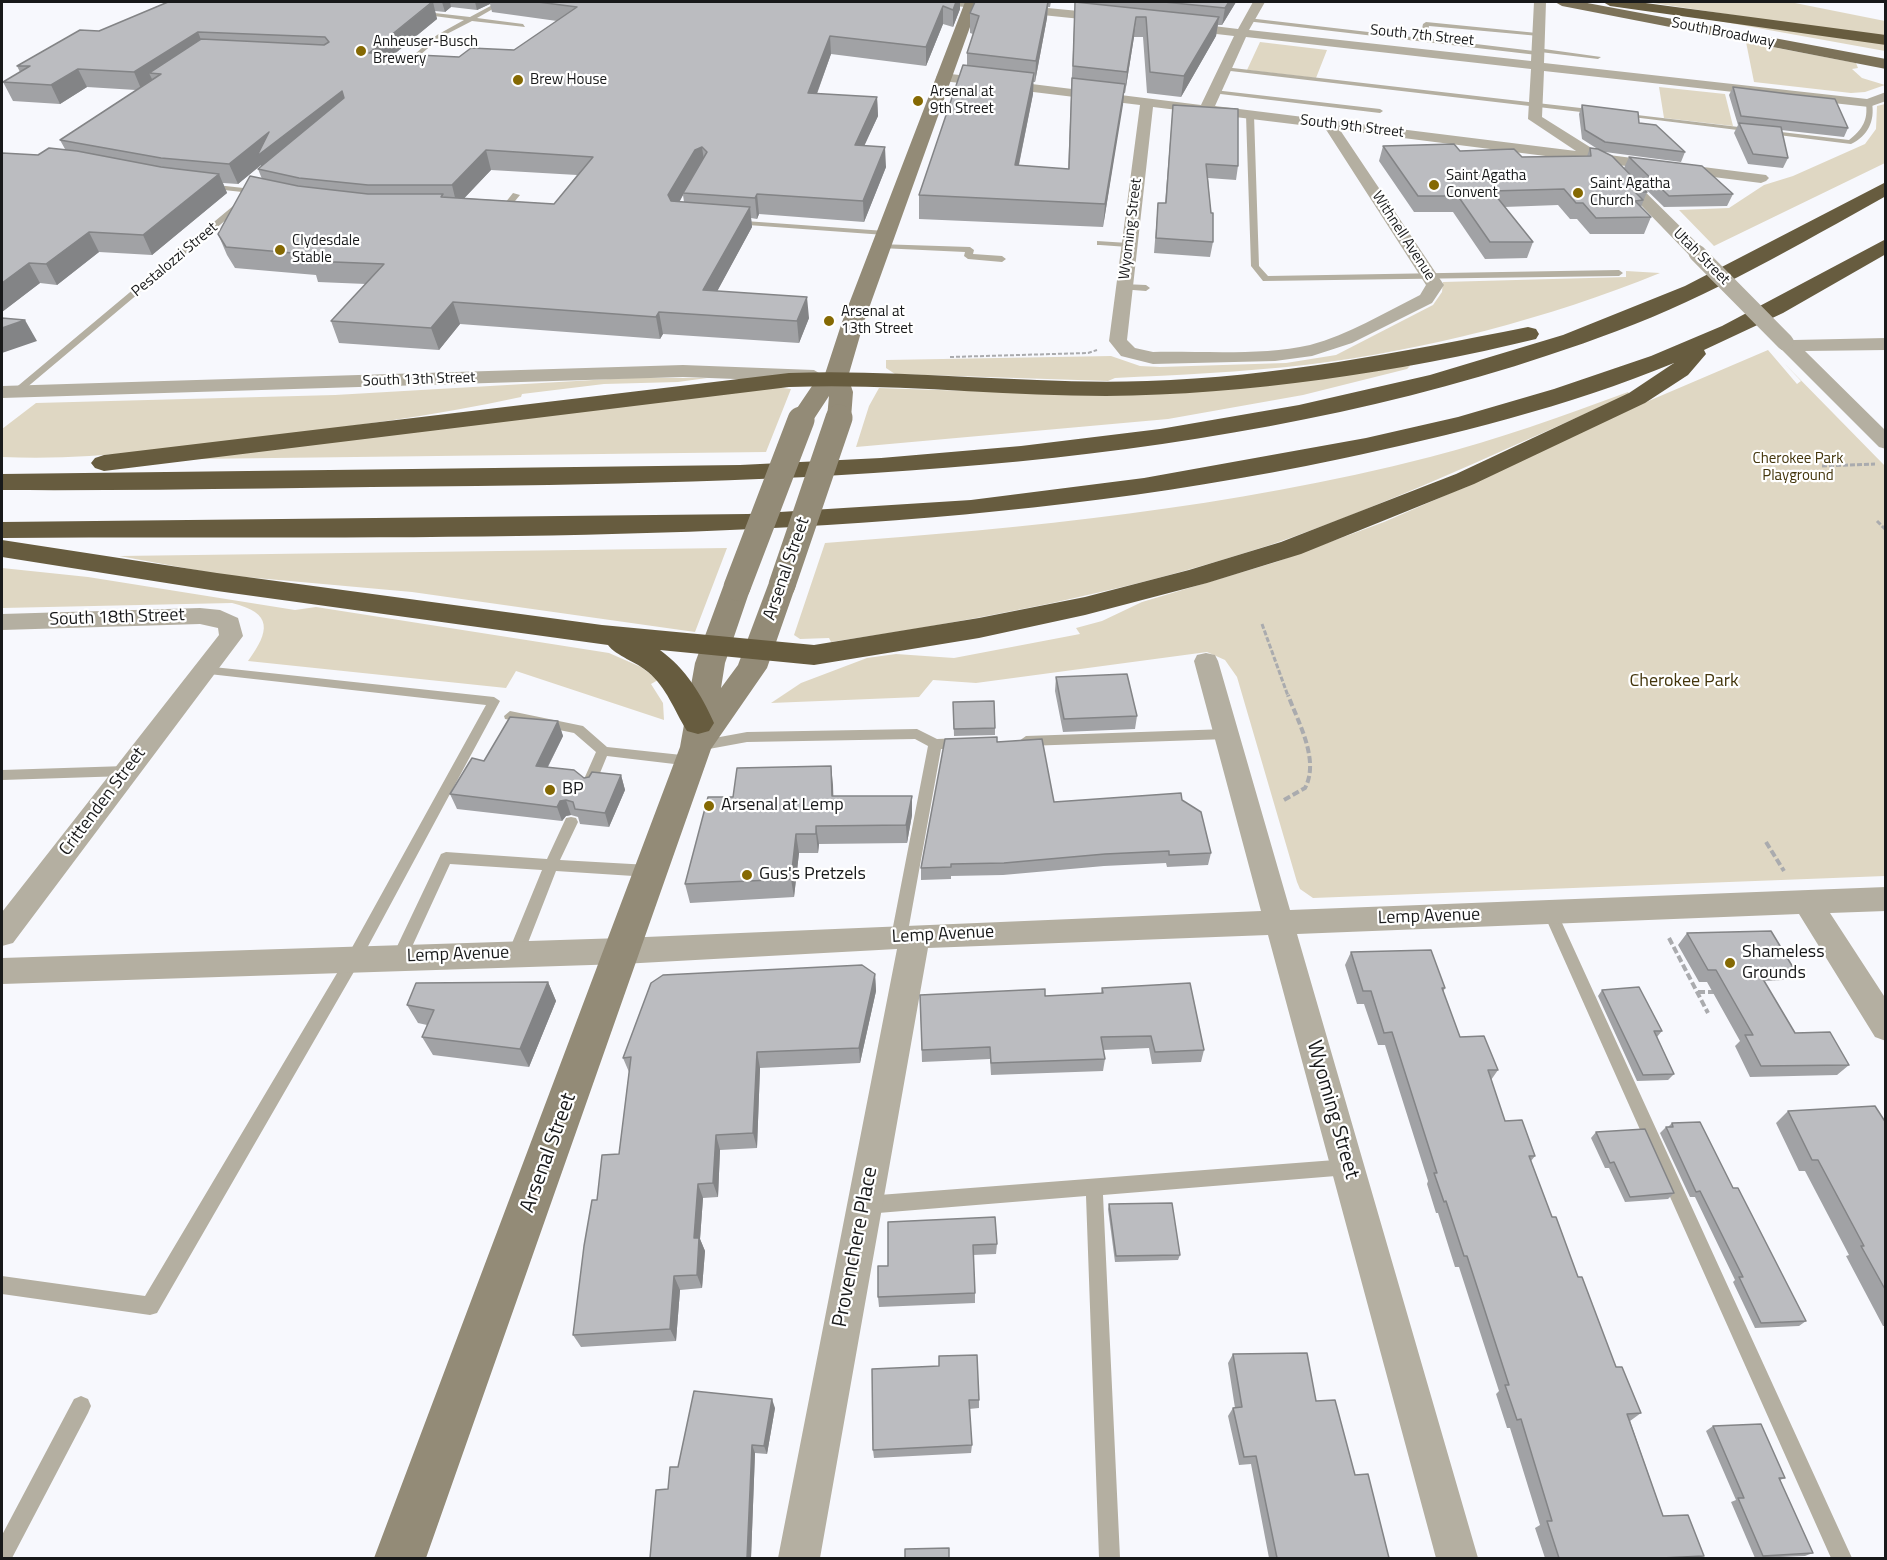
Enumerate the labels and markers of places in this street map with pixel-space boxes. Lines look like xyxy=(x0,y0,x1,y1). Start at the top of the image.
place label: Anheuser-Busch Brewery xyxy=(373,33,478,68)
marker: Anheuser-Busch Brewery xyxy=(354,44,368,58)
place label: Brew House xyxy=(530,71,607,89)
marker: Brew House xyxy=(511,73,525,87)
place label: Arsenal at 9th Street xyxy=(930,83,994,118)
marker: Arsenal at 9th Street xyxy=(911,94,925,108)
place label: Saint Agatha Convent xyxy=(1446,167,1526,202)
place label: Saint Agatha Church xyxy=(1590,175,1670,210)
marker: Saint Agatha Convent xyxy=(1427,178,1441,192)
marker: Saint Agatha Church xyxy=(1571,186,1585,200)
place label: Clydesdale Stable xyxy=(292,232,360,267)
marker: Clydesdale Stable xyxy=(273,243,287,257)
place label: Arsenal at 13th Street xyxy=(841,303,913,338)
marker: Arsenal at 13th Street xyxy=(822,314,836,328)
place label: BP xyxy=(562,779,584,801)
marker: BP xyxy=(543,783,557,797)
place label: Arsenal at Lemp xyxy=(721,795,844,817)
marker: Arsenal at Lemp xyxy=(702,799,716,813)
place label: Gus's Pretzels xyxy=(759,864,866,886)
marker: Gus's Pretzels xyxy=(740,868,754,882)
place label: Shameless Grounds xyxy=(1742,942,1825,984)
marker: Shameless Grounds xyxy=(1723,956,1737,970)

